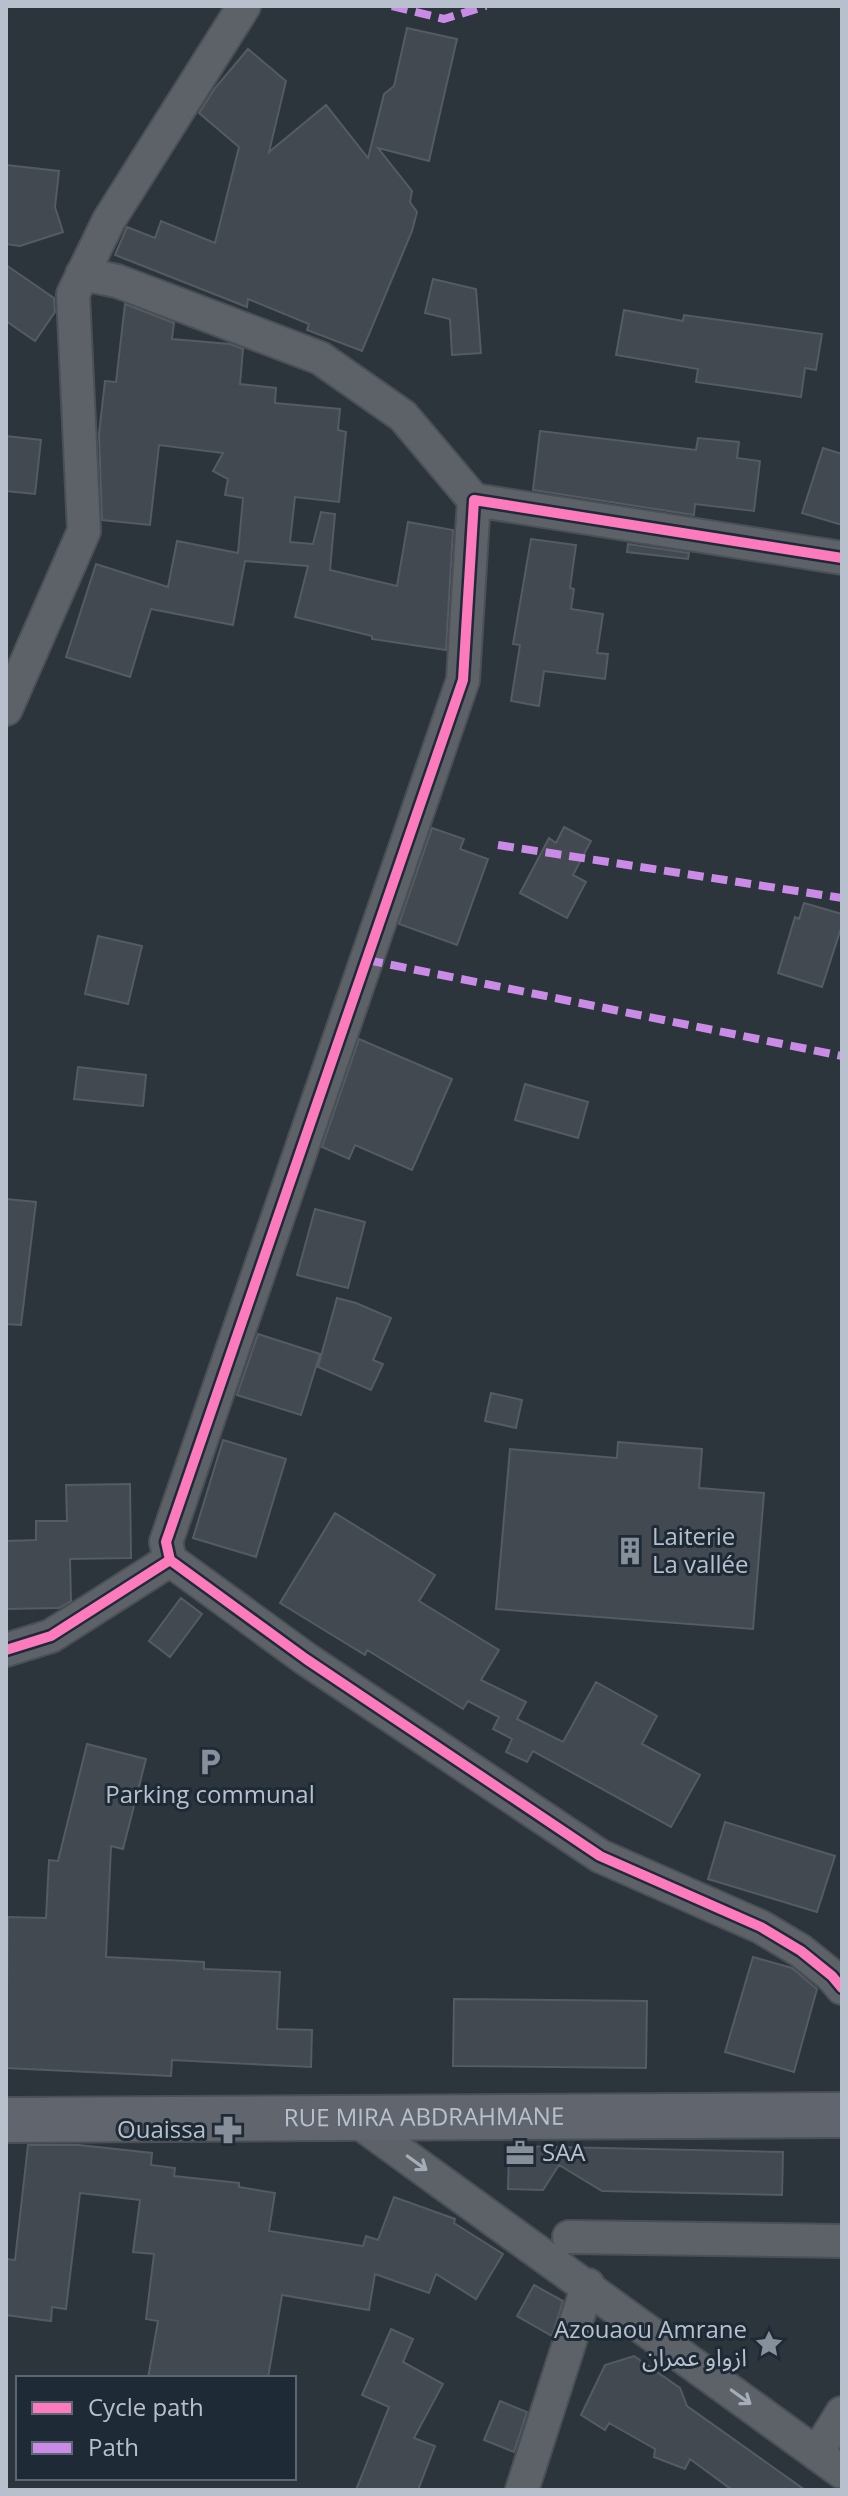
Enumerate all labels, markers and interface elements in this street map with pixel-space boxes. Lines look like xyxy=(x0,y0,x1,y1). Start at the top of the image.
place label: Laiterie La vallée xyxy=(652,1519,749,1580)
building icon: Laiterie La vallée xyxy=(615,1536,645,1566)
parking icon: Parking communal xyxy=(195,1747,225,1777)
place label: Parking communal xyxy=(105,1777,315,1810)
street label: RUE MIRA ABDRAHMANE xyxy=(284,2099,564,2133)
place label: Ouaissa xyxy=(117,2112,206,2145)
pharmacy icon: Ouaissa xyxy=(213,2115,243,2145)
place label: SAA xyxy=(542,2135,586,2168)
office icon: SAA xyxy=(505,2138,535,2168)
one-way arrow xyxy=(405,2155,427,2171)
place label: Azouaou Amrane ازواو عمران xyxy=(554,2312,747,2373)
place icon: Azouaou Amrane ازواو عمران xyxy=(754,2329,784,2359)
legend xyxy=(16,2376,296,2480)
one-way arrow xyxy=(730,2388,751,2405)
text: Cycle path xyxy=(88,2390,204,2423)
text: Path xyxy=(88,2430,139,2463)

